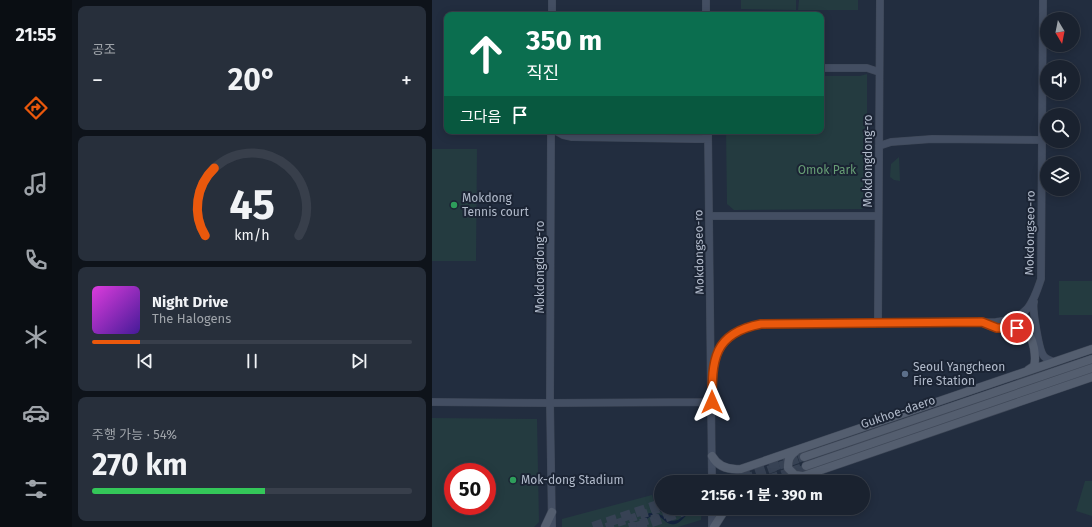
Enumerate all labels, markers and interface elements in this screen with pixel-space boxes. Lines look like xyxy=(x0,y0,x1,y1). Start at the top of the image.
north arrow xyxy=(1040,12,1080,52)
map controls xyxy=(1040,12,1080,196)
text: 21:55 xyxy=(16,24,56,46)
text: 350 m xyxy=(526,24,602,57)
icon: ahead xyxy=(460,28,512,80)
text: 공조 xyxy=(92,42,116,57)
button: sound xyxy=(1040,60,1080,100)
text: 20° xyxy=(228,62,276,98)
text: 직진 xyxy=(526,62,559,84)
text: − xyxy=(92,67,103,94)
text: + xyxy=(401,67,412,94)
icon: directions xyxy=(22,94,50,122)
icon: arrive xyxy=(509,104,531,126)
text: 그다음 xyxy=(460,108,501,126)
button: search xyxy=(1040,108,1080,148)
street label: Mokdongdong-ro xyxy=(861,114,875,208)
button: layers xyxy=(1040,156,1080,196)
park label: Omok Park xyxy=(798,163,857,177)
icon: music xyxy=(22,170,50,198)
text: 45 xyxy=(229,180,275,230)
street label: Mokdongseo-ro xyxy=(1022,190,1038,276)
place label: Mokdong Tennis court xyxy=(462,191,529,219)
marker: Mokdong Tennis court xyxy=(449,200,459,210)
street label: Mokdongseo-ro xyxy=(691,209,707,295)
street label: Mokdongdong-ro xyxy=(533,220,547,314)
text: km/h xyxy=(234,227,270,244)
icon: phone xyxy=(22,246,50,274)
text: Night Drive xyxy=(152,293,228,311)
text: The Halogens xyxy=(152,311,231,326)
pin xyxy=(1000,311,1034,345)
icon: arrive xyxy=(1006,317,1028,339)
icon: climate xyxy=(22,323,50,351)
icon: previous xyxy=(134,350,156,372)
icon: pause xyxy=(241,350,263,372)
icon: next xyxy=(348,350,370,372)
place label: Seoul Yangcheon Fire Station xyxy=(913,360,1005,388)
marker: Seoul Yangcheon Fire Station xyxy=(900,369,910,379)
position arrow xyxy=(691,381,733,423)
street label: Gukhoe-daero xyxy=(859,393,937,431)
icon: car xyxy=(22,399,50,427)
text: 주행 가능 · 54% xyxy=(92,427,177,442)
text: 270 km xyxy=(92,447,188,483)
speed limit sign: 50 xyxy=(444,463,496,515)
place label: Mok-dong Stadium xyxy=(521,473,624,487)
icon: filters xyxy=(22,475,50,503)
marker: Mok-dong Stadium xyxy=(508,475,518,485)
text: 21:56 · 1 분 · 390 m xyxy=(701,486,823,504)

